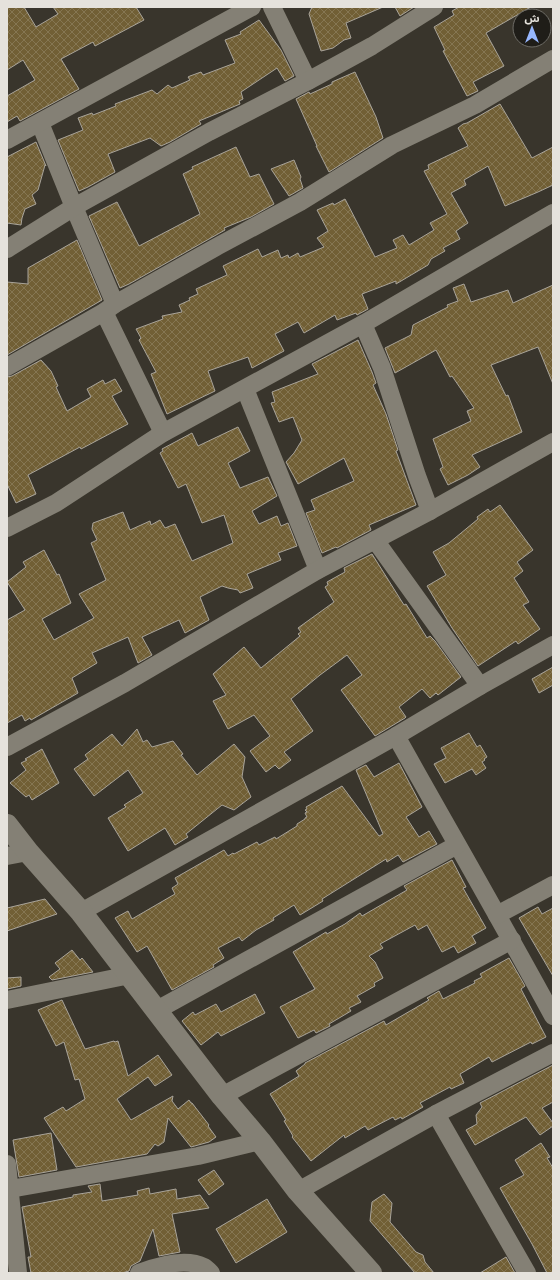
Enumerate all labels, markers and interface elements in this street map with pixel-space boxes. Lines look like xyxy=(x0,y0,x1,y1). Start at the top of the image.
north arrow xyxy=(512,8,552,48)
text: ش xyxy=(524,12,540,25)

